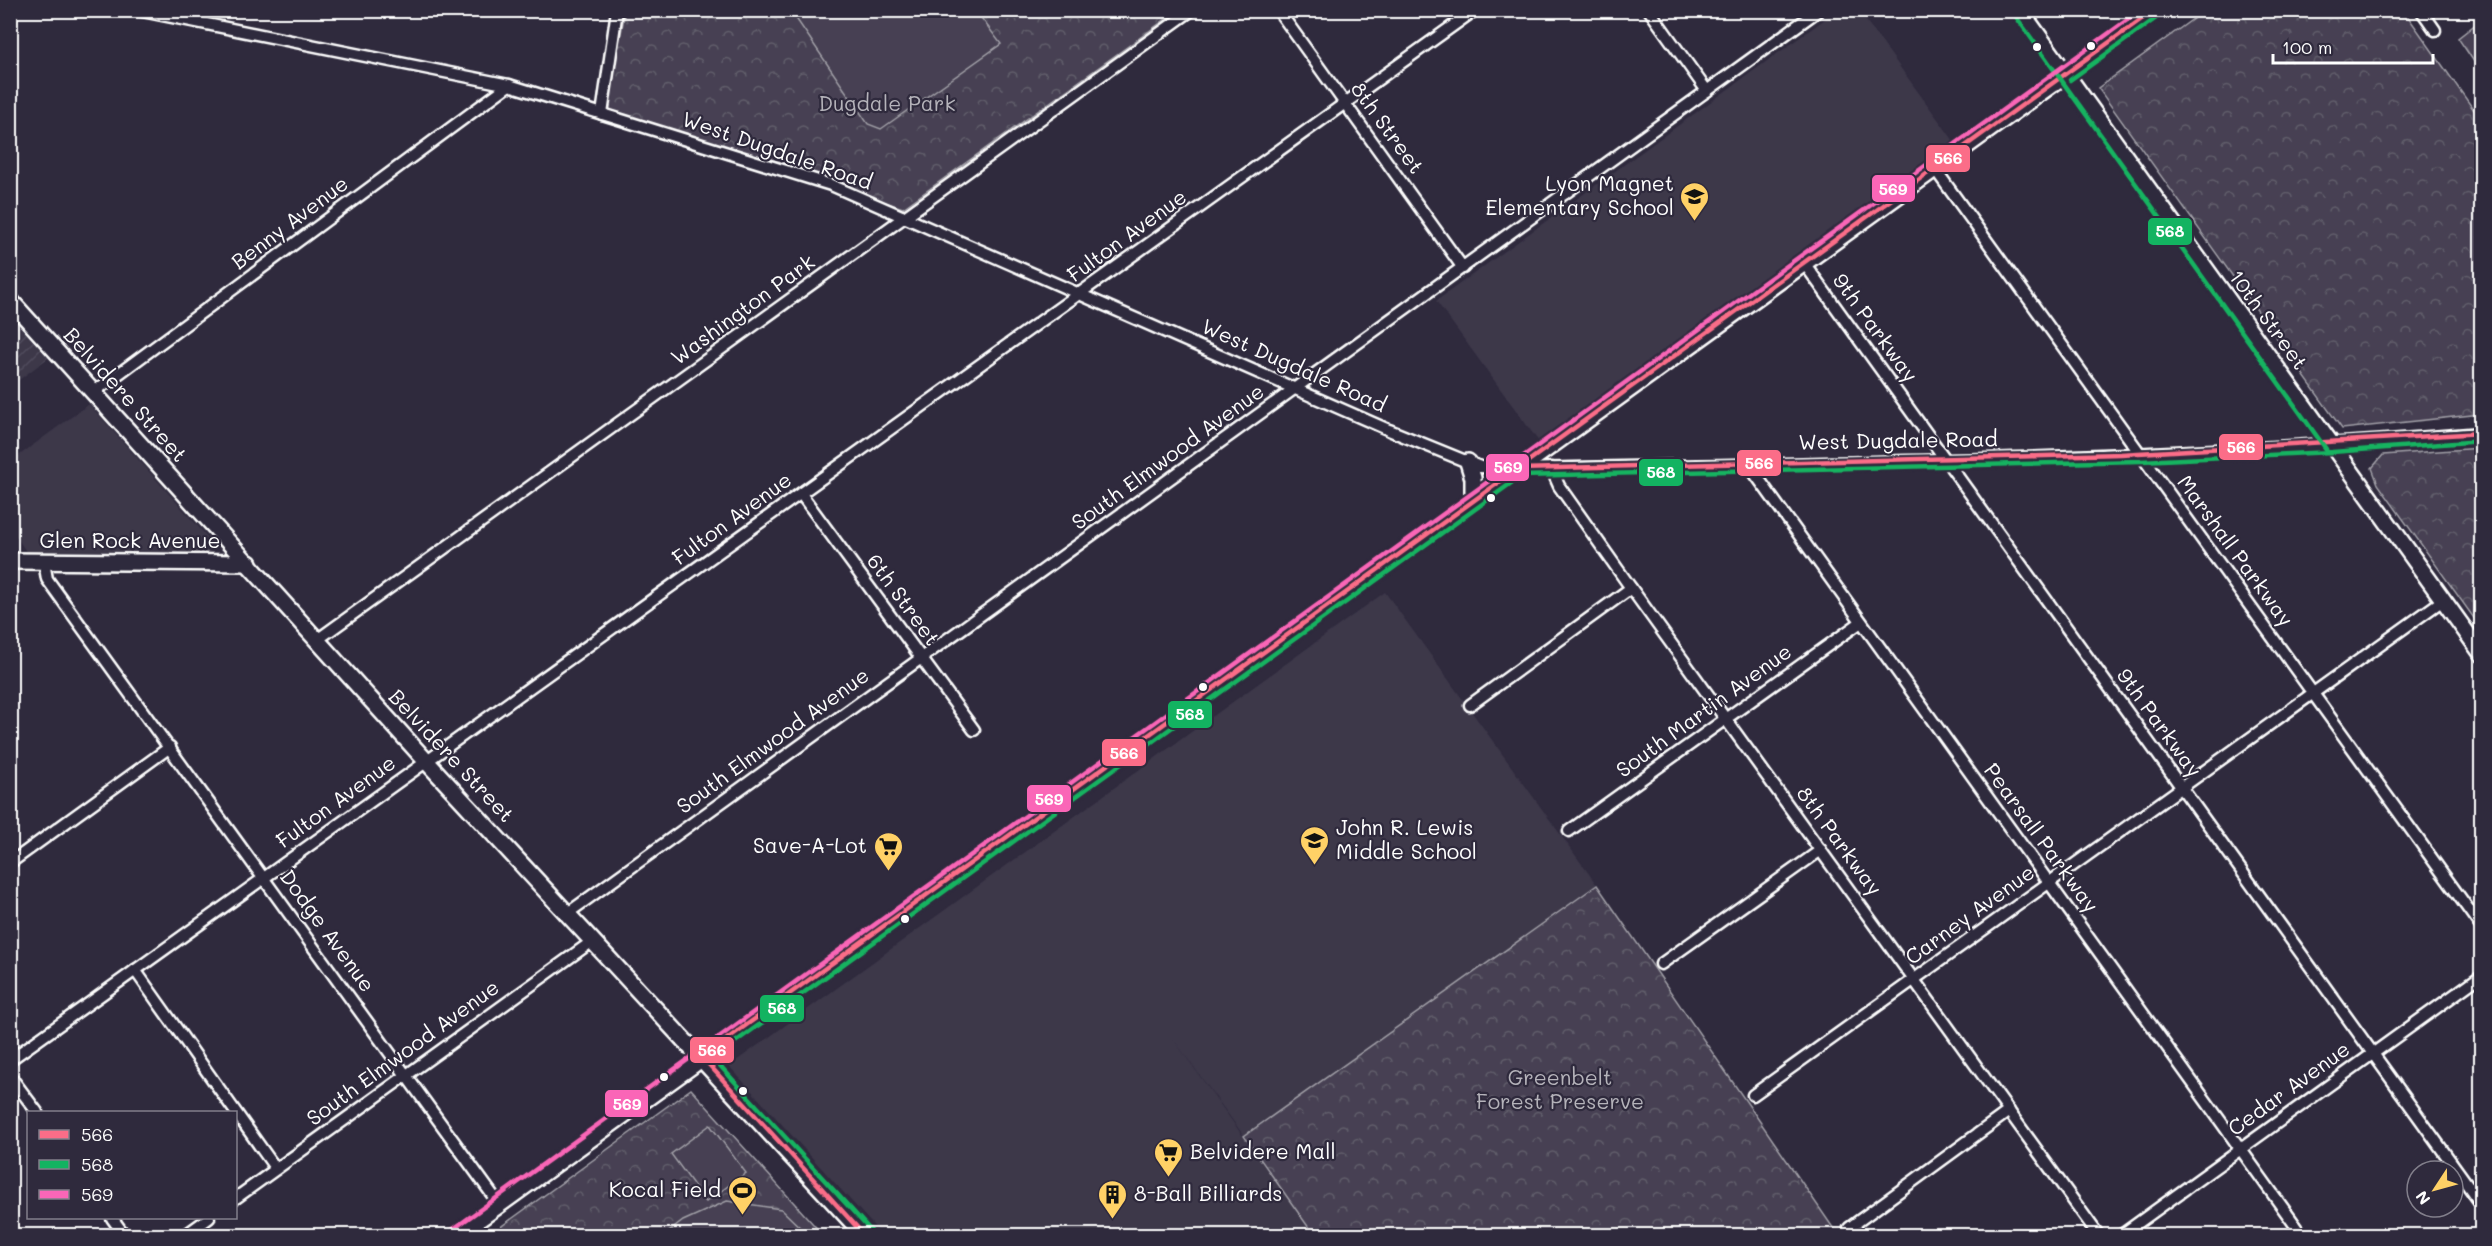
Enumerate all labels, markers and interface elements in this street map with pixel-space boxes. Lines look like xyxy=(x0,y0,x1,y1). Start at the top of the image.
scale bar xyxy=(2273,27,2434,65)
text: 100 m xyxy=(2282,35,2332,59)
unlabelled marker xyxy=(2085,40,2097,52)
unlabelled marker xyxy=(2031,41,2043,53)
street label: 8th Street xyxy=(1346,76,1431,178)
park label: Dugdale Park xyxy=(818,89,956,116)
street label: West Dugdale Road xyxy=(679,104,876,195)
line badge: 566 xyxy=(1925,144,1971,173)
text: 566 xyxy=(1934,147,1963,168)
street label: Benny Avenue xyxy=(225,169,353,275)
place label: Lyon Magnet Elementary School xyxy=(1486,169,1674,220)
line badge: 569 xyxy=(1871,174,1916,203)
text: 569 xyxy=(1879,178,1908,199)
school or university icon: Lyon Magnet Elementary School xyxy=(1679,180,1711,222)
street label: Fulton Avenue xyxy=(1061,182,1191,287)
line badge: 568 xyxy=(2147,217,2193,246)
text: 568 xyxy=(2156,220,2185,241)
street label: Washington Park xyxy=(665,247,819,370)
street label: 10th Street xyxy=(2224,264,2315,374)
street label: 9th Parkway xyxy=(1828,267,1925,387)
street label: West Dugdale Road xyxy=(1198,312,1391,418)
street label: Belvidere Street xyxy=(58,321,194,467)
street label: South Elmwood Avenue xyxy=(1066,377,1269,535)
street label: West Dugdale Road xyxy=(1798,424,1998,455)
line badge: 566 xyxy=(2218,433,2264,461)
text: 566 xyxy=(2227,436,2256,457)
line badge: 566 xyxy=(1736,449,1782,477)
text: 566 xyxy=(1745,452,1774,473)
line badge: 569 xyxy=(1485,453,1530,482)
text: 569 xyxy=(1494,456,1523,477)
line badge: 568 xyxy=(1638,458,1684,487)
text: 568 xyxy=(1647,461,1676,482)
street label: Fulton Avenue xyxy=(666,465,796,570)
street label: Marshall Parkway xyxy=(2172,469,2300,631)
unlabelled marker xyxy=(1485,492,1497,504)
street label: Glen Rock Avenue xyxy=(40,526,220,553)
street label: 6th Street xyxy=(862,548,947,650)
street label: South Martin Avenue xyxy=(1610,637,1796,783)
street label: South Elmwood Avenue xyxy=(671,661,874,819)
street label: 9th Parkway xyxy=(2112,662,2209,782)
unlabelled marker xyxy=(1197,681,1209,693)
street label: Belvidere Street xyxy=(383,683,521,827)
line badge: 568 xyxy=(1167,700,1213,729)
text: 568 xyxy=(1176,703,1205,724)
line badge: 566 xyxy=(1101,738,1147,767)
text: 566 xyxy=(1110,742,1139,763)
street label: Fulton Avenue xyxy=(270,748,400,853)
street label: Pearsall Parkway xyxy=(1979,757,2105,917)
street label: 8th Parkway xyxy=(1792,780,1889,900)
line badge: 569 xyxy=(1026,784,1072,813)
text: 569 xyxy=(1035,788,1064,809)
place label: John R. Lewis Middle School xyxy=(1336,813,1477,864)
school or university icon: John R. Lewis Middle School xyxy=(1299,824,1331,866)
supermarket icon: Save-A-Lot xyxy=(872,830,904,872)
place label: Save-A-Lot xyxy=(753,831,867,858)
street label: Carney Avenue xyxy=(1899,858,2039,970)
street label: Dodge Avenue xyxy=(275,864,382,997)
unlabelled marker xyxy=(899,913,911,925)
street label: South Elmwood Avenue xyxy=(301,973,504,1131)
line badge: 568 xyxy=(759,994,805,1023)
text: 568 xyxy=(768,997,797,1018)
street label: Cedar Avenue xyxy=(2222,1034,2354,1141)
line badge: 566 xyxy=(689,1036,735,1064)
text: 566 xyxy=(698,1039,727,1060)
park label: Greenbelt Forest Preserve xyxy=(1476,1063,1644,1114)
unlabelled marker xyxy=(658,1071,670,1083)
unlabelled marker xyxy=(737,1085,749,1097)
line badge: 569 xyxy=(604,1089,649,1118)
text: 569 xyxy=(613,1093,642,1114)
legend xyxy=(27,1111,237,1219)
text: 566 xyxy=(81,1122,113,1146)
supermarket icon: Belvidere Mall xyxy=(1153,1136,1185,1178)
place label: Belvidere Mall xyxy=(1190,1137,1336,1164)
text: 568 xyxy=(81,1152,113,1176)
north arrow xyxy=(2405,1159,2465,1219)
sports icon: Kocal Field xyxy=(726,1174,758,1216)
place label: Kocal Field xyxy=(609,1175,721,1202)
building icon: 8-Ball Billiards xyxy=(1097,1178,1129,1220)
place label: 8-Ball Billiards xyxy=(1134,1179,1283,1206)
text: 569 xyxy=(81,1182,113,1206)
text: N xyxy=(2410,1187,2435,1209)

